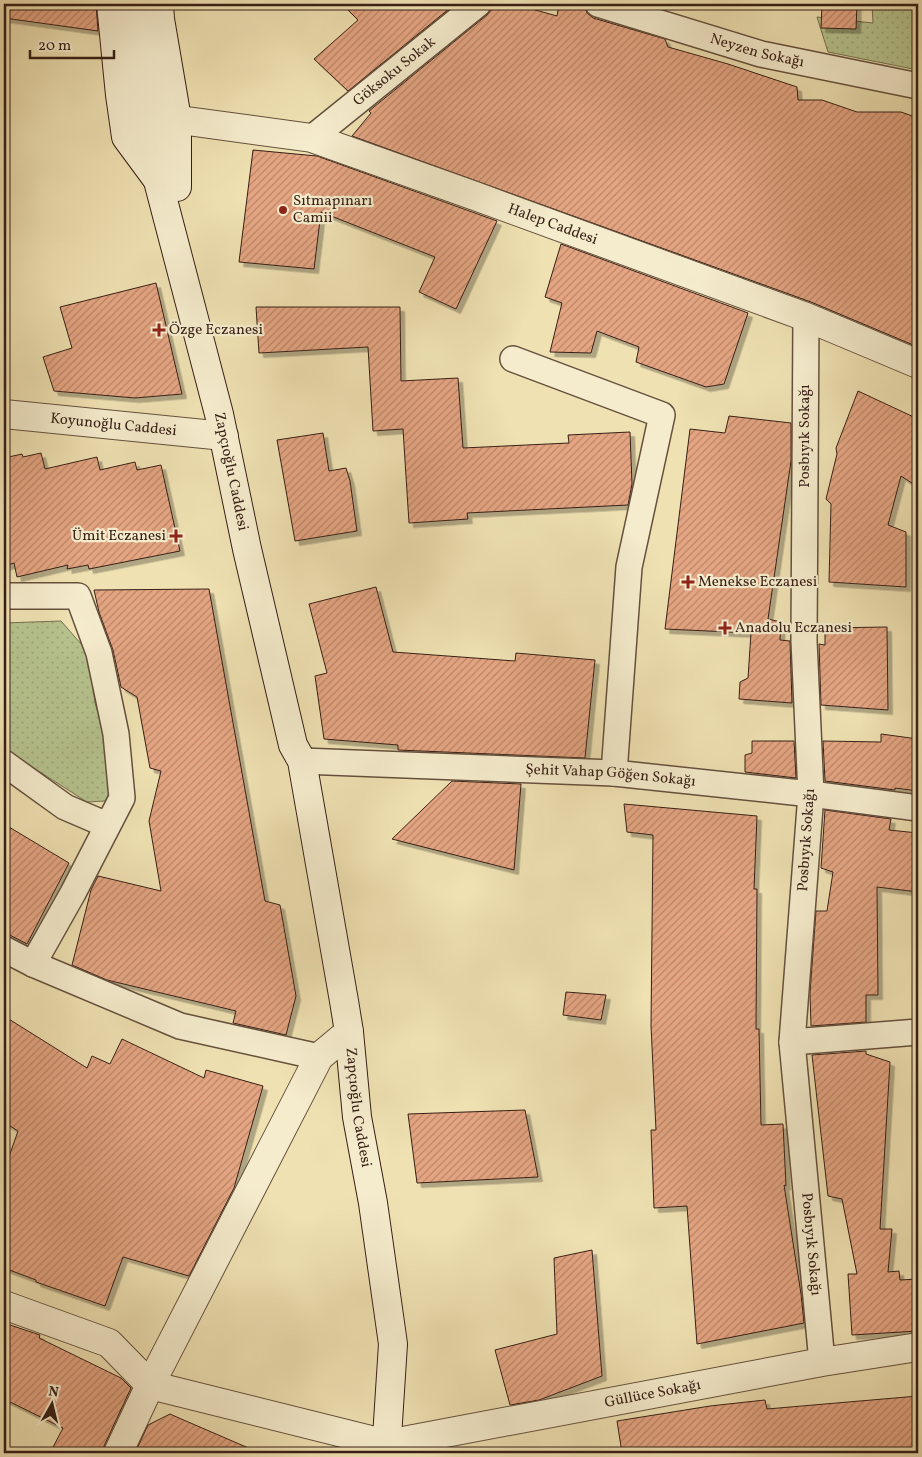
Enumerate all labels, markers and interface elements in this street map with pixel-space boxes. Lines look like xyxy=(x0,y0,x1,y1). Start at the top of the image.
scale bar xyxy=(30,28,114,60)
street label: Neyzen Sokağı xyxy=(707,28,806,73)
street label: Göksoku Sokak xyxy=(349,32,440,111)
text: 20 m xyxy=(38,36,71,57)
place label: Sıtmapınarı Camii xyxy=(293,191,372,229)
street label: Halep Caddesi xyxy=(505,198,601,250)
marker: Sıtmapınarı Camii xyxy=(277,204,289,216)
place label: Özge Eczanesi xyxy=(169,320,263,341)
marker: Özge Eczanesi xyxy=(153,324,165,336)
street label: Posbıyık Sokağı xyxy=(795,384,816,488)
street label: Koyunoğlu Caddesi xyxy=(49,408,178,442)
street label: Zapçıoğlu Caddesi xyxy=(208,410,253,533)
place label: Ümit Eczanesi xyxy=(72,526,166,547)
marker: Ümit Eczanesi xyxy=(170,530,182,542)
place label: Menekse Eczanesi xyxy=(698,572,817,593)
marker: Menekse Eczanesi xyxy=(682,576,694,588)
place label: Anadolu Eczanesi xyxy=(735,618,852,639)
marker: Anadolu Eczanesi xyxy=(719,622,731,634)
street label: Şehit Vahap Göğen Sokağı xyxy=(525,759,697,792)
street label: Posbıyık Sokağı xyxy=(793,788,821,892)
street label: Zapçıoğlu Caddesi xyxy=(340,1047,377,1169)
street label: Posbıyık Sokağı xyxy=(796,1192,826,1297)
street label: Güllüce Sokağı xyxy=(603,1375,703,1413)
north arrow xyxy=(28,1380,78,1430)
text: N xyxy=(47,1382,60,1403)

